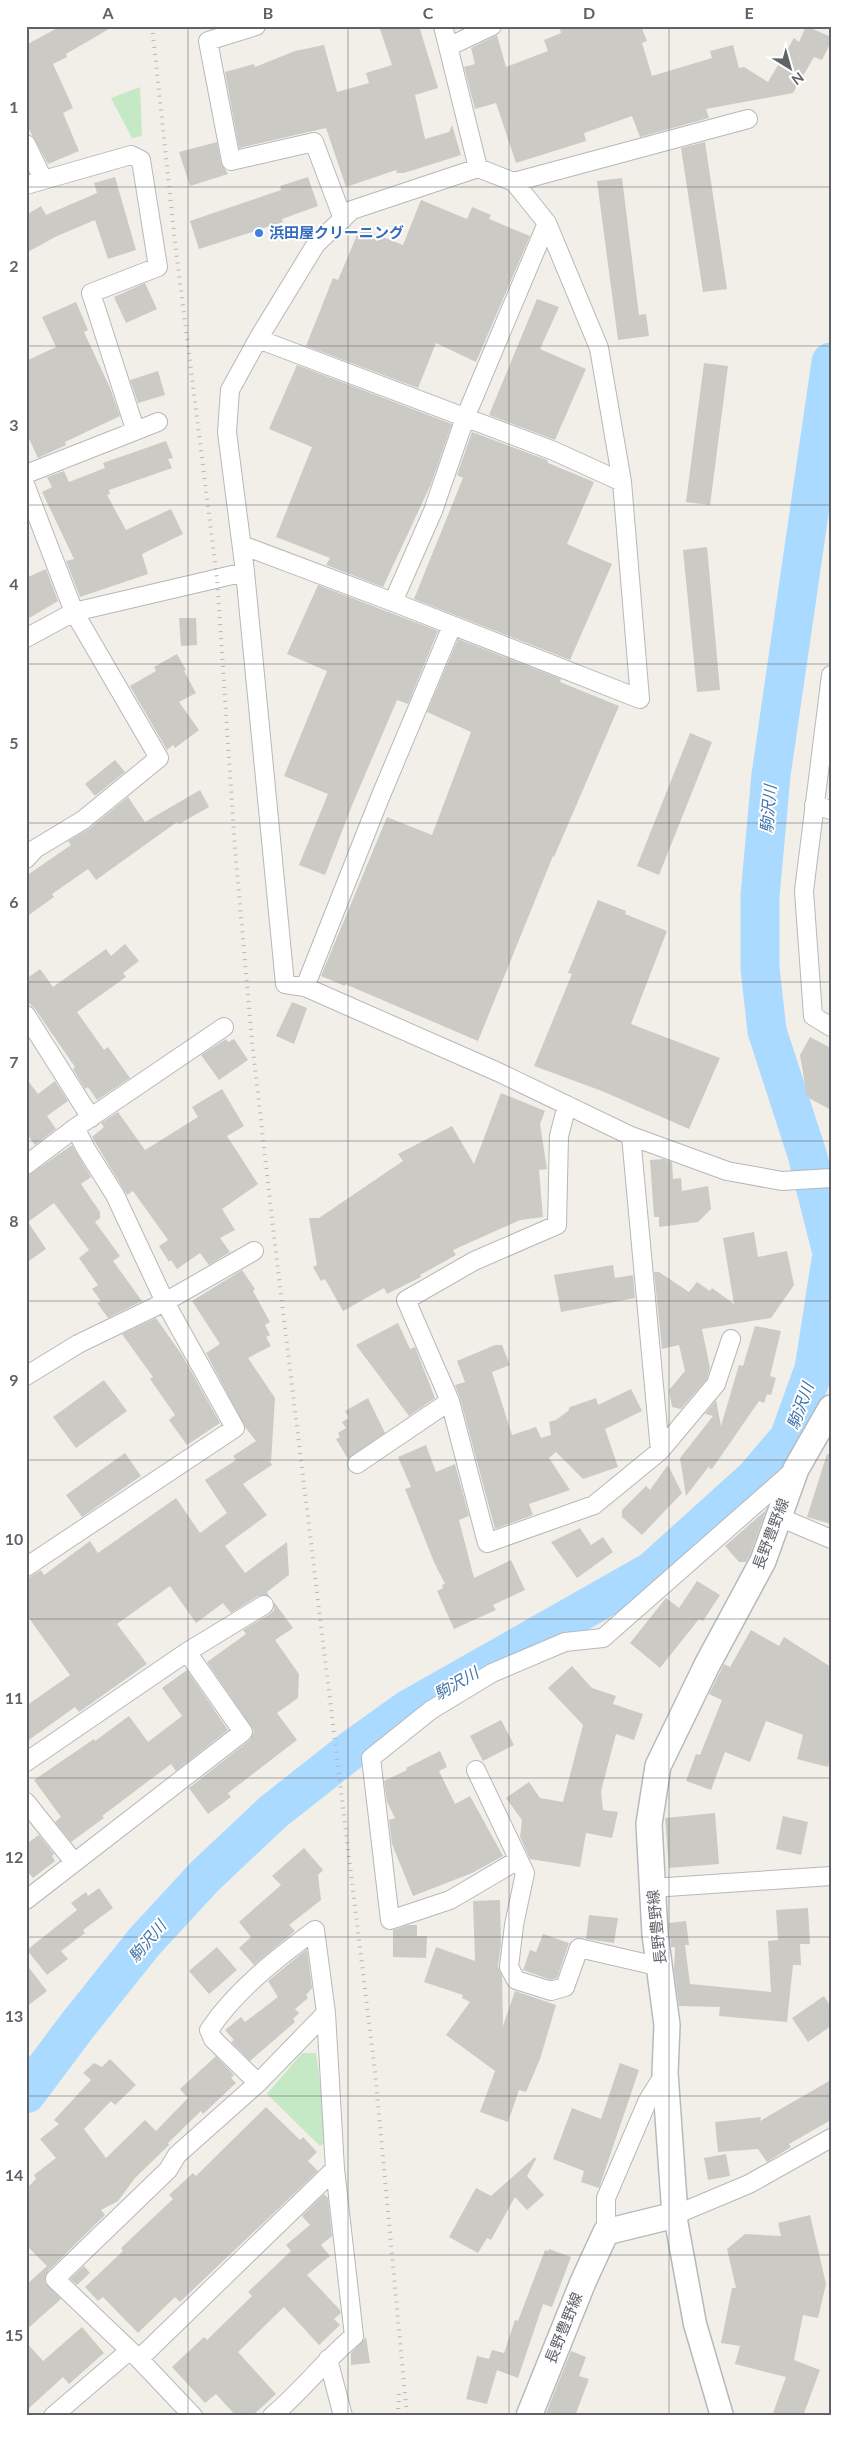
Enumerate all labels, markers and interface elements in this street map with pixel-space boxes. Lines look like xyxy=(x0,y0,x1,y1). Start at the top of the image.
text: A xyxy=(101,3,114,22)
text: B xyxy=(263,3,273,22)
text: C xyxy=(423,3,434,22)
text: D xyxy=(583,3,595,22)
text: E xyxy=(744,3,754,22)
north arrow xyxy=(764,42,814,92)
text: N xyxy=(789,69,808,89)
text: 1 xyxy=(9,97,19,116)
place label: 浜田屋クリーニング xyxy=(269,223,404,241)
marker: 浜田屋クリーニング xyxy=(253,227,265,239)
text: 2 xyxy=(9,256,19,275)
text: 3 xyxy=(9,415,19,434)
text: 4 xyxy=(9,574,19,593)
text: 5 xyxy=(9,733,19,752)
water label: 駒沢川 xyxy=(756,782,779,834)
text: 6 xyxy=(9,892,19,911)
text: 7 xyxy=(9,1052,19,1071)
text: 8 xyxy=(9,1211,19,1230)
text: 9 xyxy=(9,1370,19,1389)
water label: 駒沢川 xyxy=(782,1378,817,1432)
street label: 長野豊野線 xyxy=(748,1495,792,1572)
text: 10 xyxy=(5,1529,23,1548)
water label: 駒沢川 xyxy=(430,1661,483,1703)
text: 11 xyxy=(5,1688,23,1707)
text: 12 xyxy=(5,1847,23,1866)
street label: 長野豊野線 xyxy=(643,1889,669,1965)
water label: 駒沢川 xyxy=(124,1915,171,1965)
text: 13 xyxy=(5,2006,23,2025)
text: 14 xyxy=(5,2165,23,2184)
street label: 長野豊野線 xyxy=(541,2289,585,2366)
text: 15 xyxy=(5,2325,23,2344)

